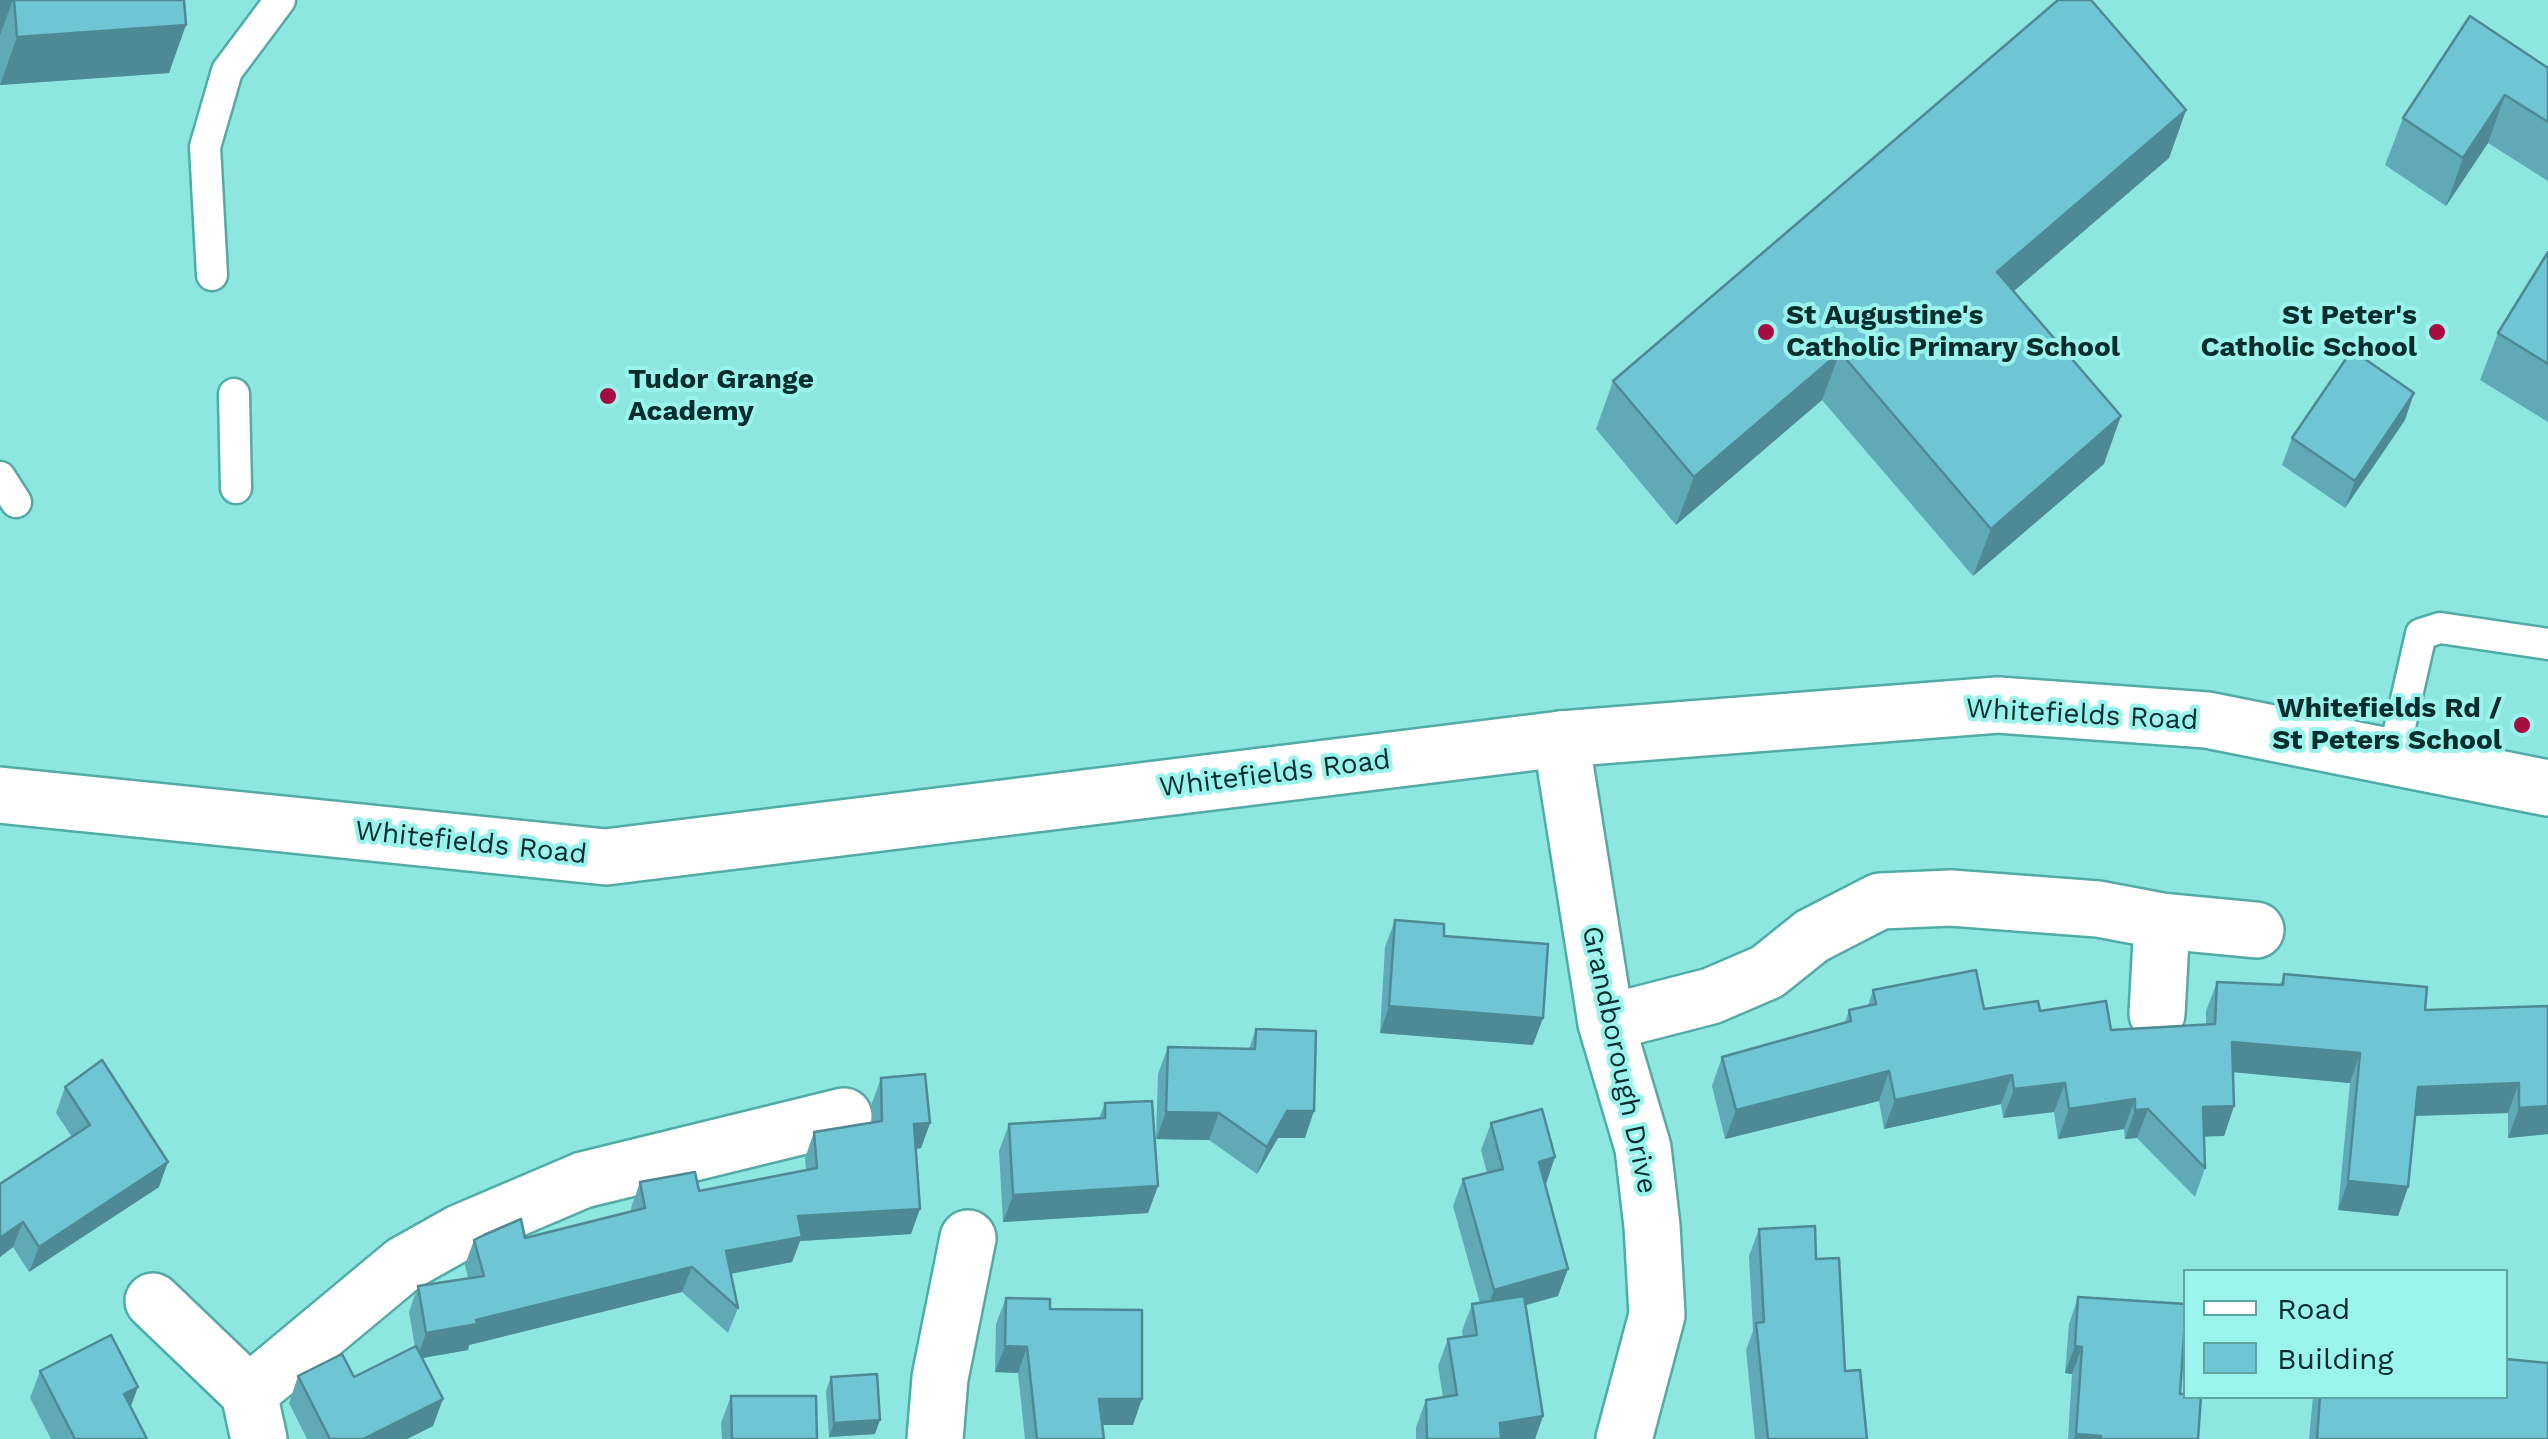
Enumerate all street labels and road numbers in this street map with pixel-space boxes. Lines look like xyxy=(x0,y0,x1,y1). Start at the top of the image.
street label: Whitefields Road xyxy=(1965,692,2199,738)
street label: Whitefields Road xyxy=(1157,743,1393,805)
street label: Whitefields Road xyxy=(353,814,589,872)
street label: Grandborough Drive xyxy=(1574,923,1664,1197)

